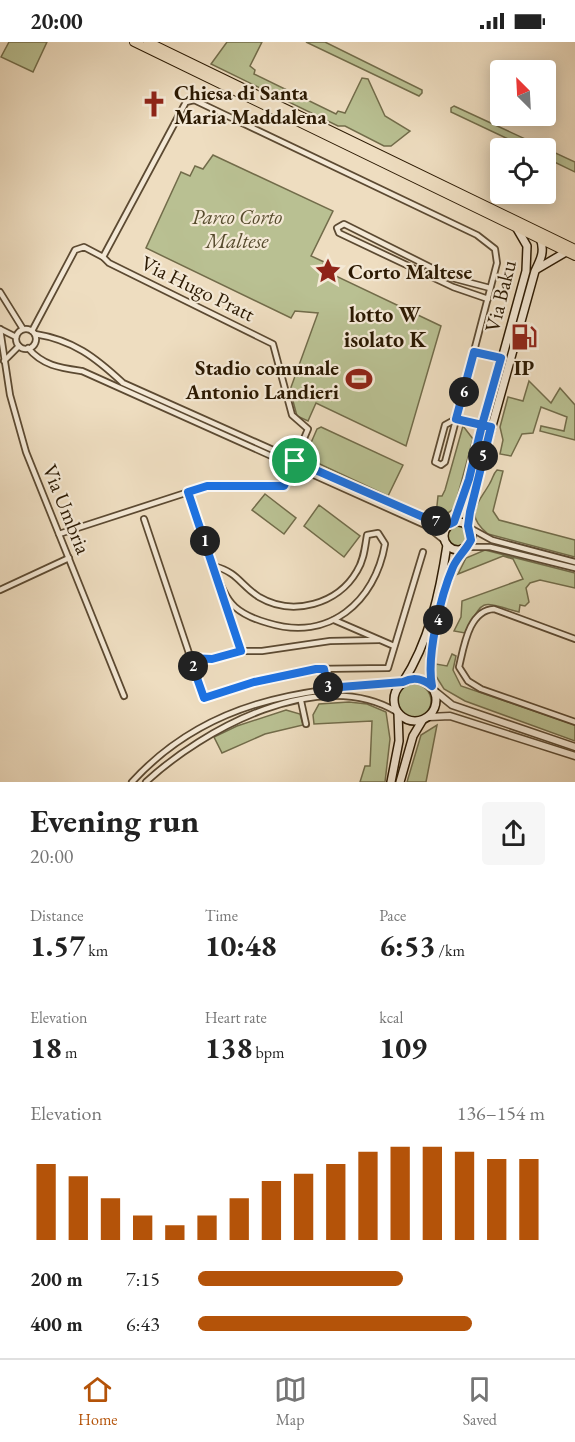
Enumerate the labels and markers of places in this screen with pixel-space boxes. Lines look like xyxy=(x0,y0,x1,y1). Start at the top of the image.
place label: Chiesa di Santa Maria Maddalena xyxy=(174,79,327,130)
church icon: Chiesa di Santa Maria Maddalena xyxy=(139,89,169,119)
place icon: Corto Maltese xyxy=(313,256,343,286)
place label: Corto Maltese xyxy=(348,258,472,285)
fuel station icon: IP xyxy=(509,322,539,352)
place label: Stadio comunale Antonio Landieri xyxy=(184,354,339,405)
place label: IP xyxy=(514,354,534,381)
sports icon: Stadio comunale Antonio Landieri xyxy=(344,364,374,394)
pin: 6 xyxy=(449,377,479,407)
pin xyxy=(269,435,320,486)
pin: 5 xyxy=(468,441,498,471)
pin: 7 xyxy=(421,506,451,536)
pin: 1 xyxy=(190,526,220,556)
pin: 4 xyxy=(423,605,453,635)
pin: 2 xyxy=(178,651,208,681)
pin: 3 xyxy=(313,672,343,702)

